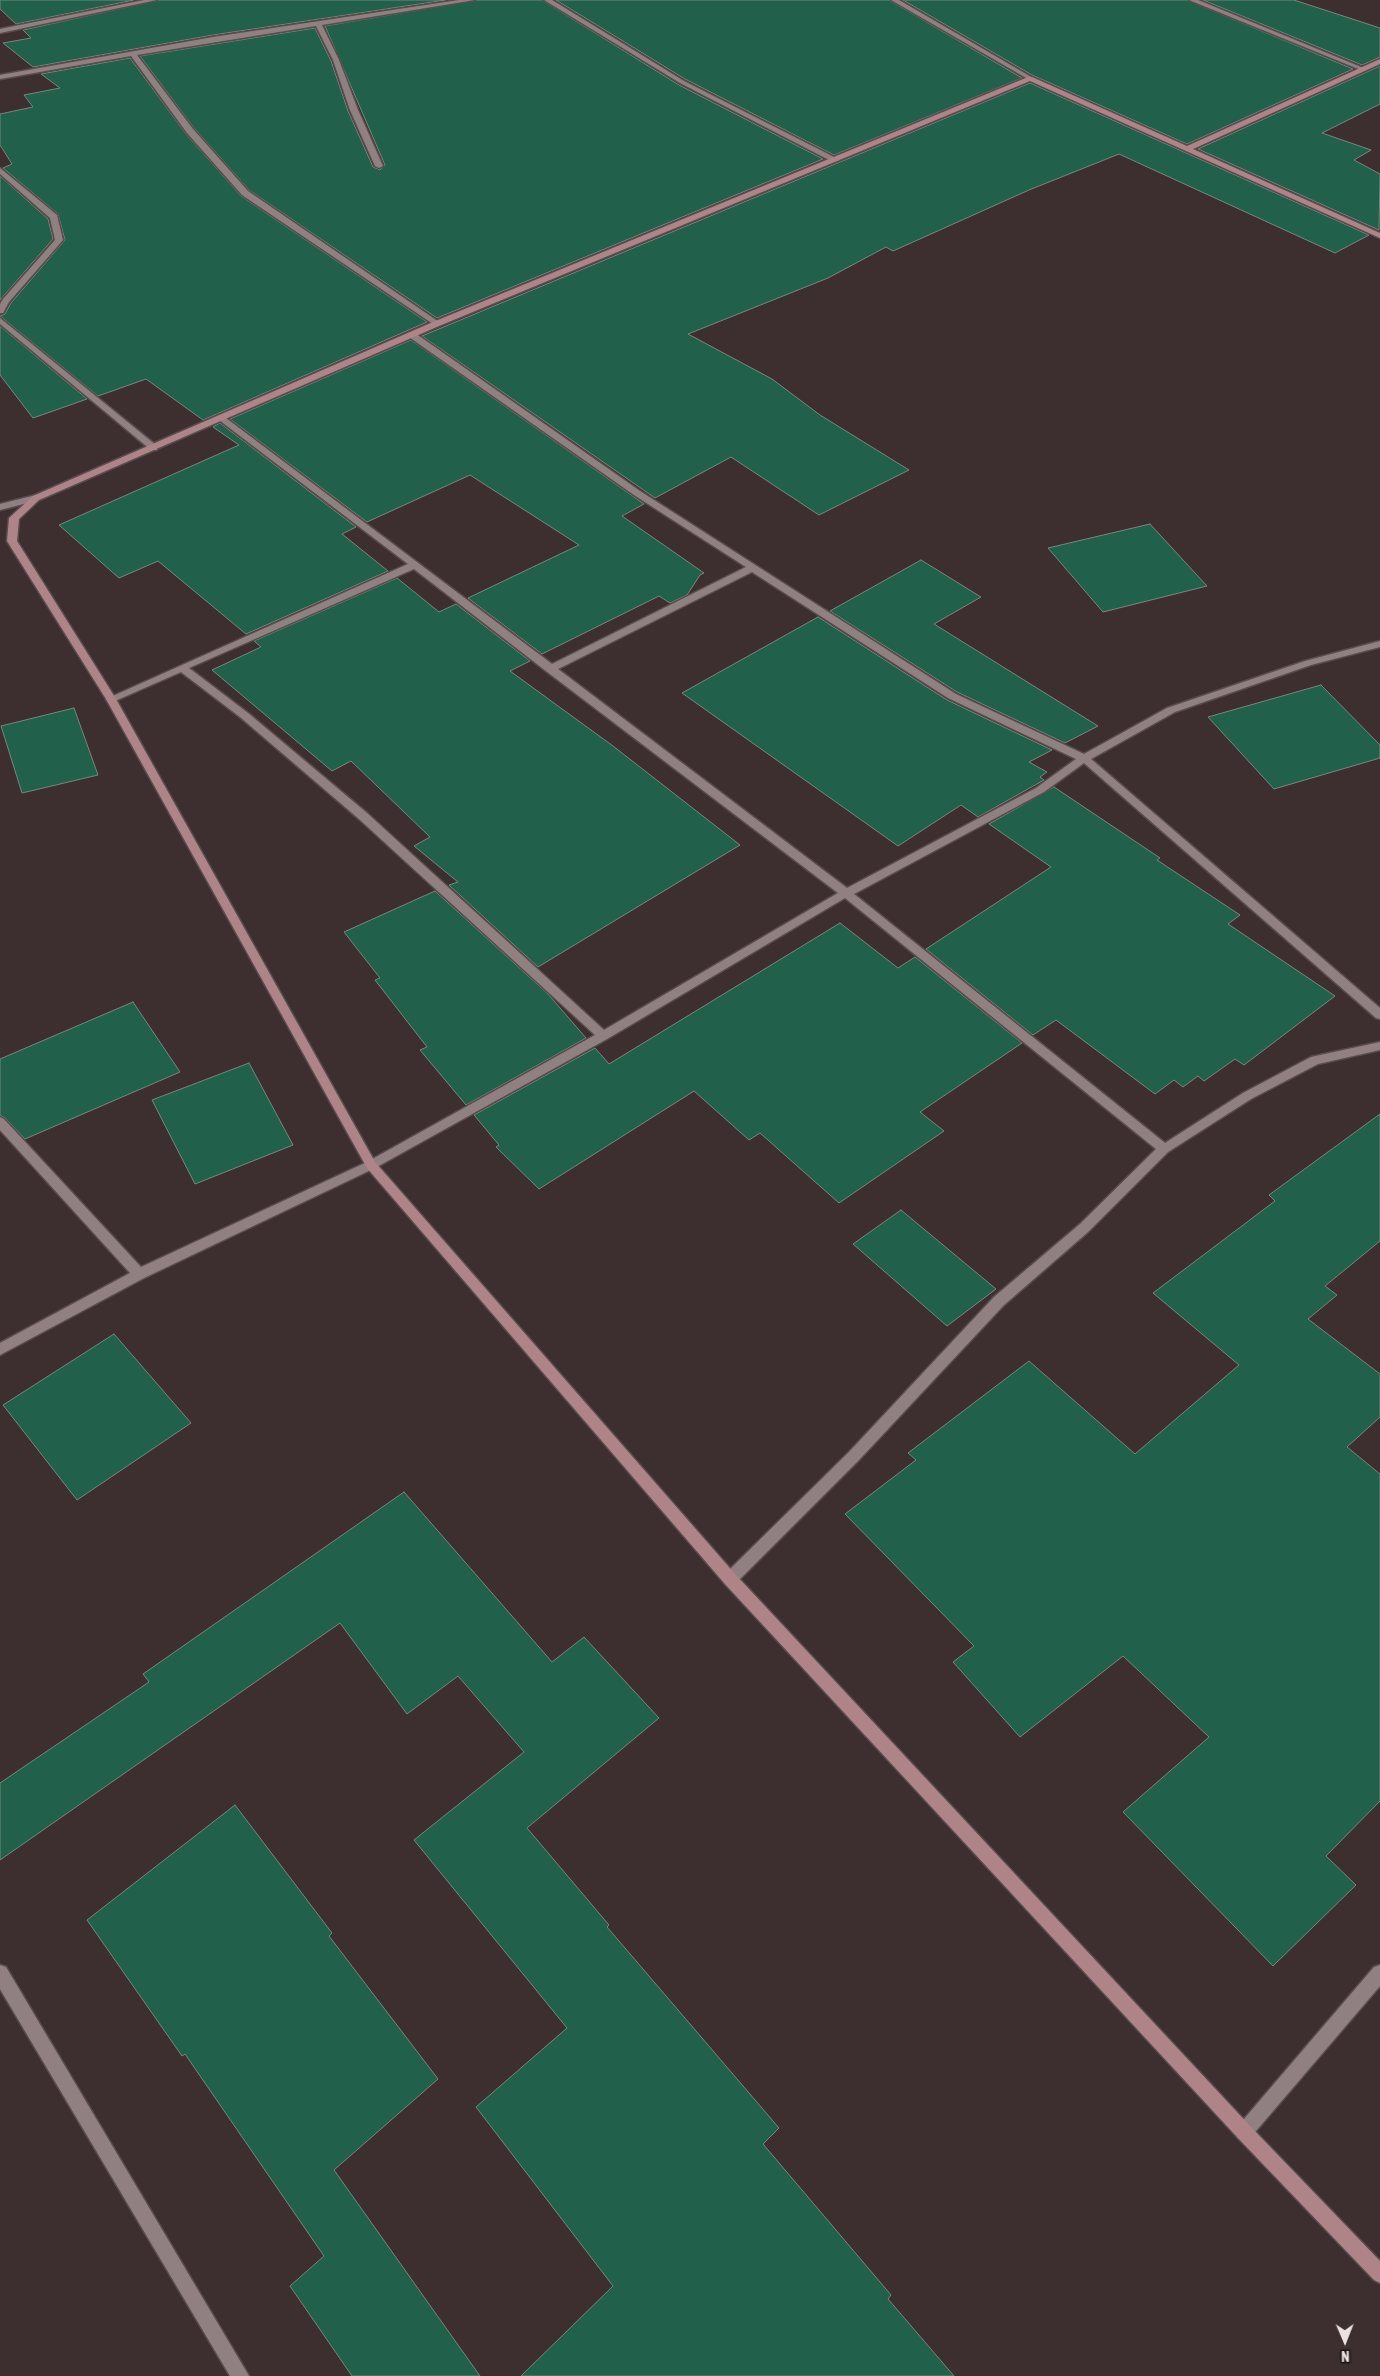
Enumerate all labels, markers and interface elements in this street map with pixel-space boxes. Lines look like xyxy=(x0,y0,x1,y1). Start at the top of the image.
north arrow xyxy=(1320,2316,1370,2366)
text: N xyxy=(1341,2348,1350,2364)

